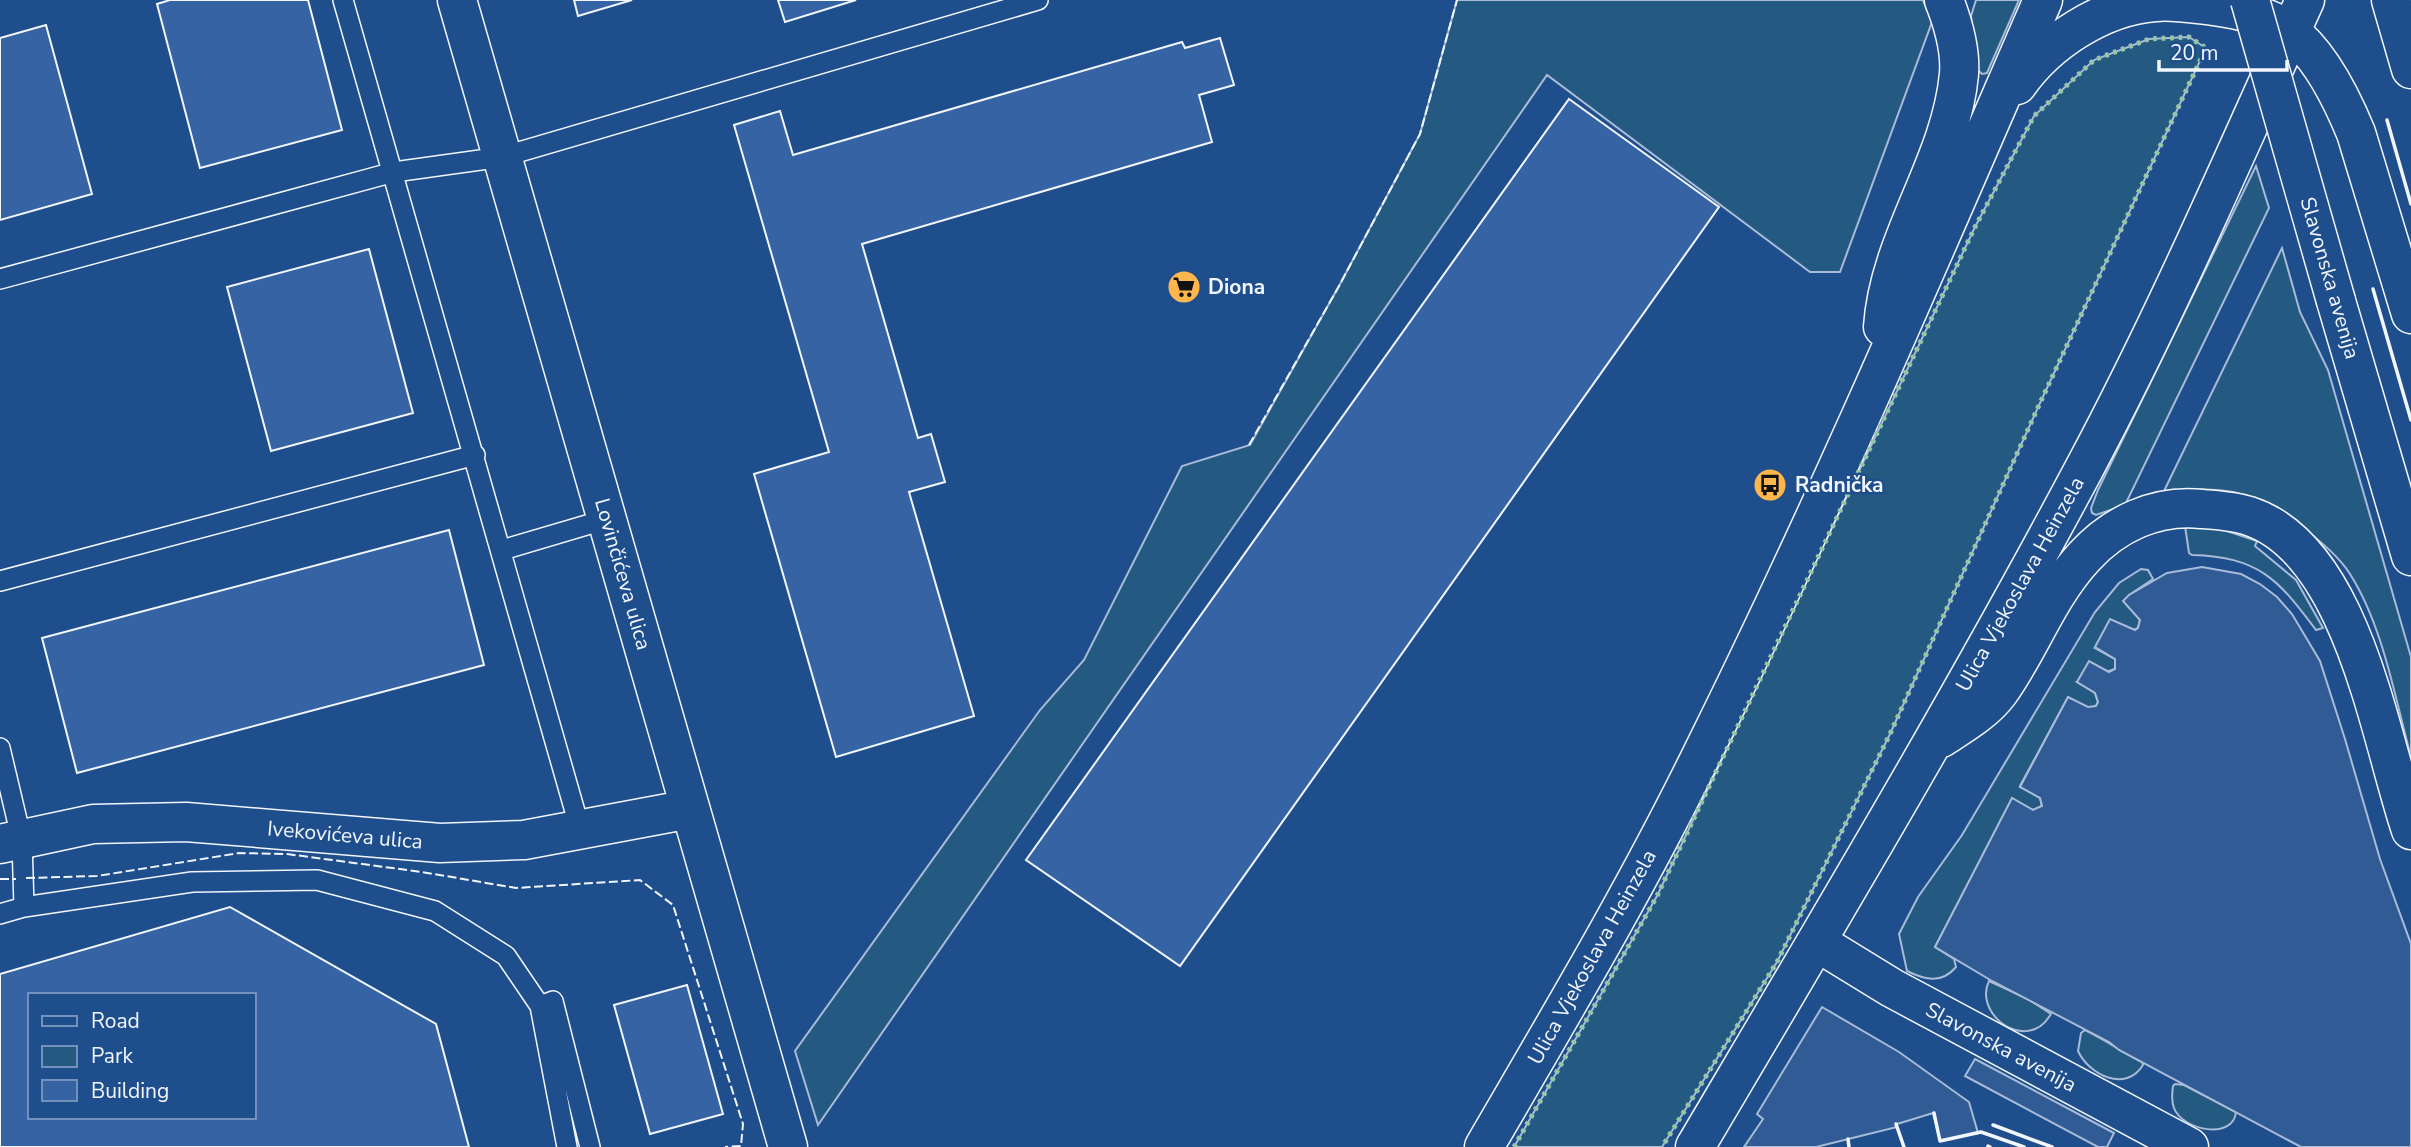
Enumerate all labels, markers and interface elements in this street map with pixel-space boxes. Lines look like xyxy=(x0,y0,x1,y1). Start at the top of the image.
scale bar xyxy=(2159,28,2287,72)
text: 20 m xyxy=(2170,39,2219,67)
street label: Slavonska avenija xyxy=(2294,194,2366,362)
supermarket icon: Diona xyxy=(1165,268,1203,306)
place label: Diona xyxy=(1208,273,1265,301)
bus stop icon: Radnička xyxy=(1751,466,1789,504)
place label: Radnička xyxy=(1795,471,1884,499)
street label: Ulica Vjekoslava Heinzela xyxy=(1949,472,2091,696)
street label: Lovinčićeva ulica xyxy=(588,495,658,653)
street label: Ivekovićeva ulica xyxy=(266,814,424,856)
street label: Ulica Vjekoslava Heinzela xyxy=(1521,845,1663,1069)
legend xyxy=(28,993,256,1119)
street label: Slavonska avenija xyxy=(1921,995,2081,1099)
text: Road xyxy=(91,1007,140,1035)
text: Park xyxy=(91,1042,133,1070)
text: Building xyxy=(91,1077,169,1105)

